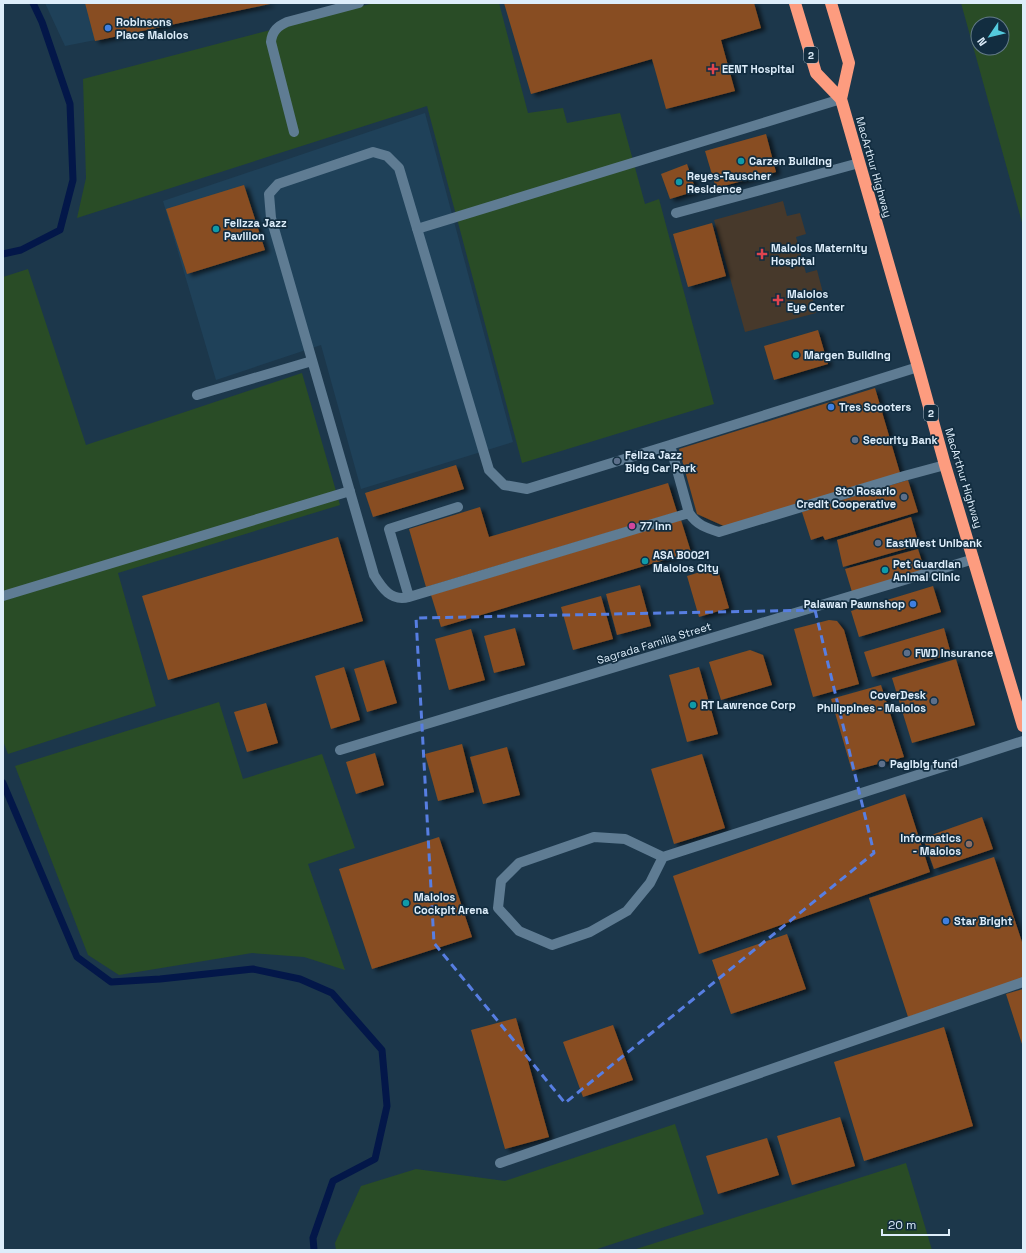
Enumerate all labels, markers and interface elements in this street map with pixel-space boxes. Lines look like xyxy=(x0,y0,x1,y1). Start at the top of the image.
place label: Robinsons Place Malolos xyxy=(116,15,189,42)
north arrow xyxy=(970,16,1010,56)
marker: Robinsons Place Malolos xyxy=(103,23,113,33)
text: N xyxy=(974,35,990,49)
road number: 2 xyxy=(804,47,818,63)
place label: EENT Hospital xyxy=(722,62,795,76)
marker: EENT Hospital xyxy=(707,63,719,75)
street label: MacArthur Highway xyxy=(853,115,895,219)
place label: Carzen Building xyxy=(749,154,832,168)
marker: Carzen Building xyxy=(736,156,746,166)
place label: Reyes-Tauscher Residence xyxy=(687,169,772,196)
marker: Reyes-Tauscher Residence xyxy=(674,177,684,187)
place label: Felizza Jazz Pavilion xyxy=(224,216,287,243)
marker: Felizza Jazz Pavilion xyxy=(211,224,221,234)
place label: Malolos Maternity Hospital xyxy=(771,241,868,268)
marker: Malolos Maternity Hospital xyxy=(756,248,768,260)
place label: Malolos Eye Center xyxy=(787,287,845,314)
marker: Malolos Eye Center xyxy=(772,294,784,306)
place label: Margen Building xyxy=(804,348,891,362)
marker: Margen Building xyxy=(791,350,801,360)
place label: Tres Scooters xyxy=(839,400,912,414)
marker: Tres Scooters xyxy=(826,402,836,412)
road number: 2 xyxy=(924,405,938,421)
street label: MacArthur Highway xyxy=(942,426,986,530)
place label: Security Bank xyxy=(863,433,939,447)
marker: Security Bank xyxy=(850,435,860,445)
place label: Feliza Jazz Bldg Car Park xyxy=(625,448,697,475)
marker: Feliza Jazz Bldg Car Park xyxy=(612,456,622,466)
place label: Sto Rosario Credit Cooperative xyxy=(796,484,896,511)
marker: Sto Rosario Credit Cooperative xyxy=(899,492,909,502)
place label: 77 inn xyxy=(640,519,672,533)
marker: 77 inn xyxy=(627,521,637,531)
place label: EastWest Unibank xyxy=(886,536,983,550)
marker: EastWest Unibank xyxy=(873,538,883,548)
place label: ASA B0021 Malolos City xyxy=(653,548,719,575)
marker: ASA B0021 Malolos City xyxy=(640,556,650,566)
place label: Pet Guardian Animal Clinic xyxy=(893,557,961,584)
marker: Pet Guardian Animal Clinic xyxy=(880,565,890,575)
place label: Palawan Pawnshop xyxy=(804,597,905,611)
marker: Palawan Pawnshop xyxy=(908,599,918,609)
street label: Sagrada Familia Street xyxy=(595,619,713,667)
place label: FWD Insurance xyxy=(915,646,993,660)
marker: FWD Insurance xyxy=(902,648,912,658)
place label: CoverDesk Philippines - Malolos xyxy=(817,688,927,715)
marker: CoverDesk Philippines - Malolos xyxy=(929,696,939,706)
place label: RT Lawrence Corp xyxy=(701,698,796,712)
marker: RT Lawrence Corp xyxy=(688,700,698,710)
place label: Pagibig fund xyxy=(890,757,958,771)
marker: Pagibig fund xyxy=(877,759,887,769)
place label: Informatics - Malolos xyxy=(900,831,961,858)
marker: Informatics - Malolos xyxy=(964,839,974,849)
place label: Malolos Cockpit Arena xyxy=(414,890,489,917)
marker: Malolos Cockpit Arena xyxy=(401,898,411,908)
place label: Star Bright xyxy=(954,914,1012,928)
marker: Star Bright xyxy=(941,916,951,926)
scale bar xyxy=(882,1211,949,1237)
text: 20 m xyxy=(888,1217,916,1233)

